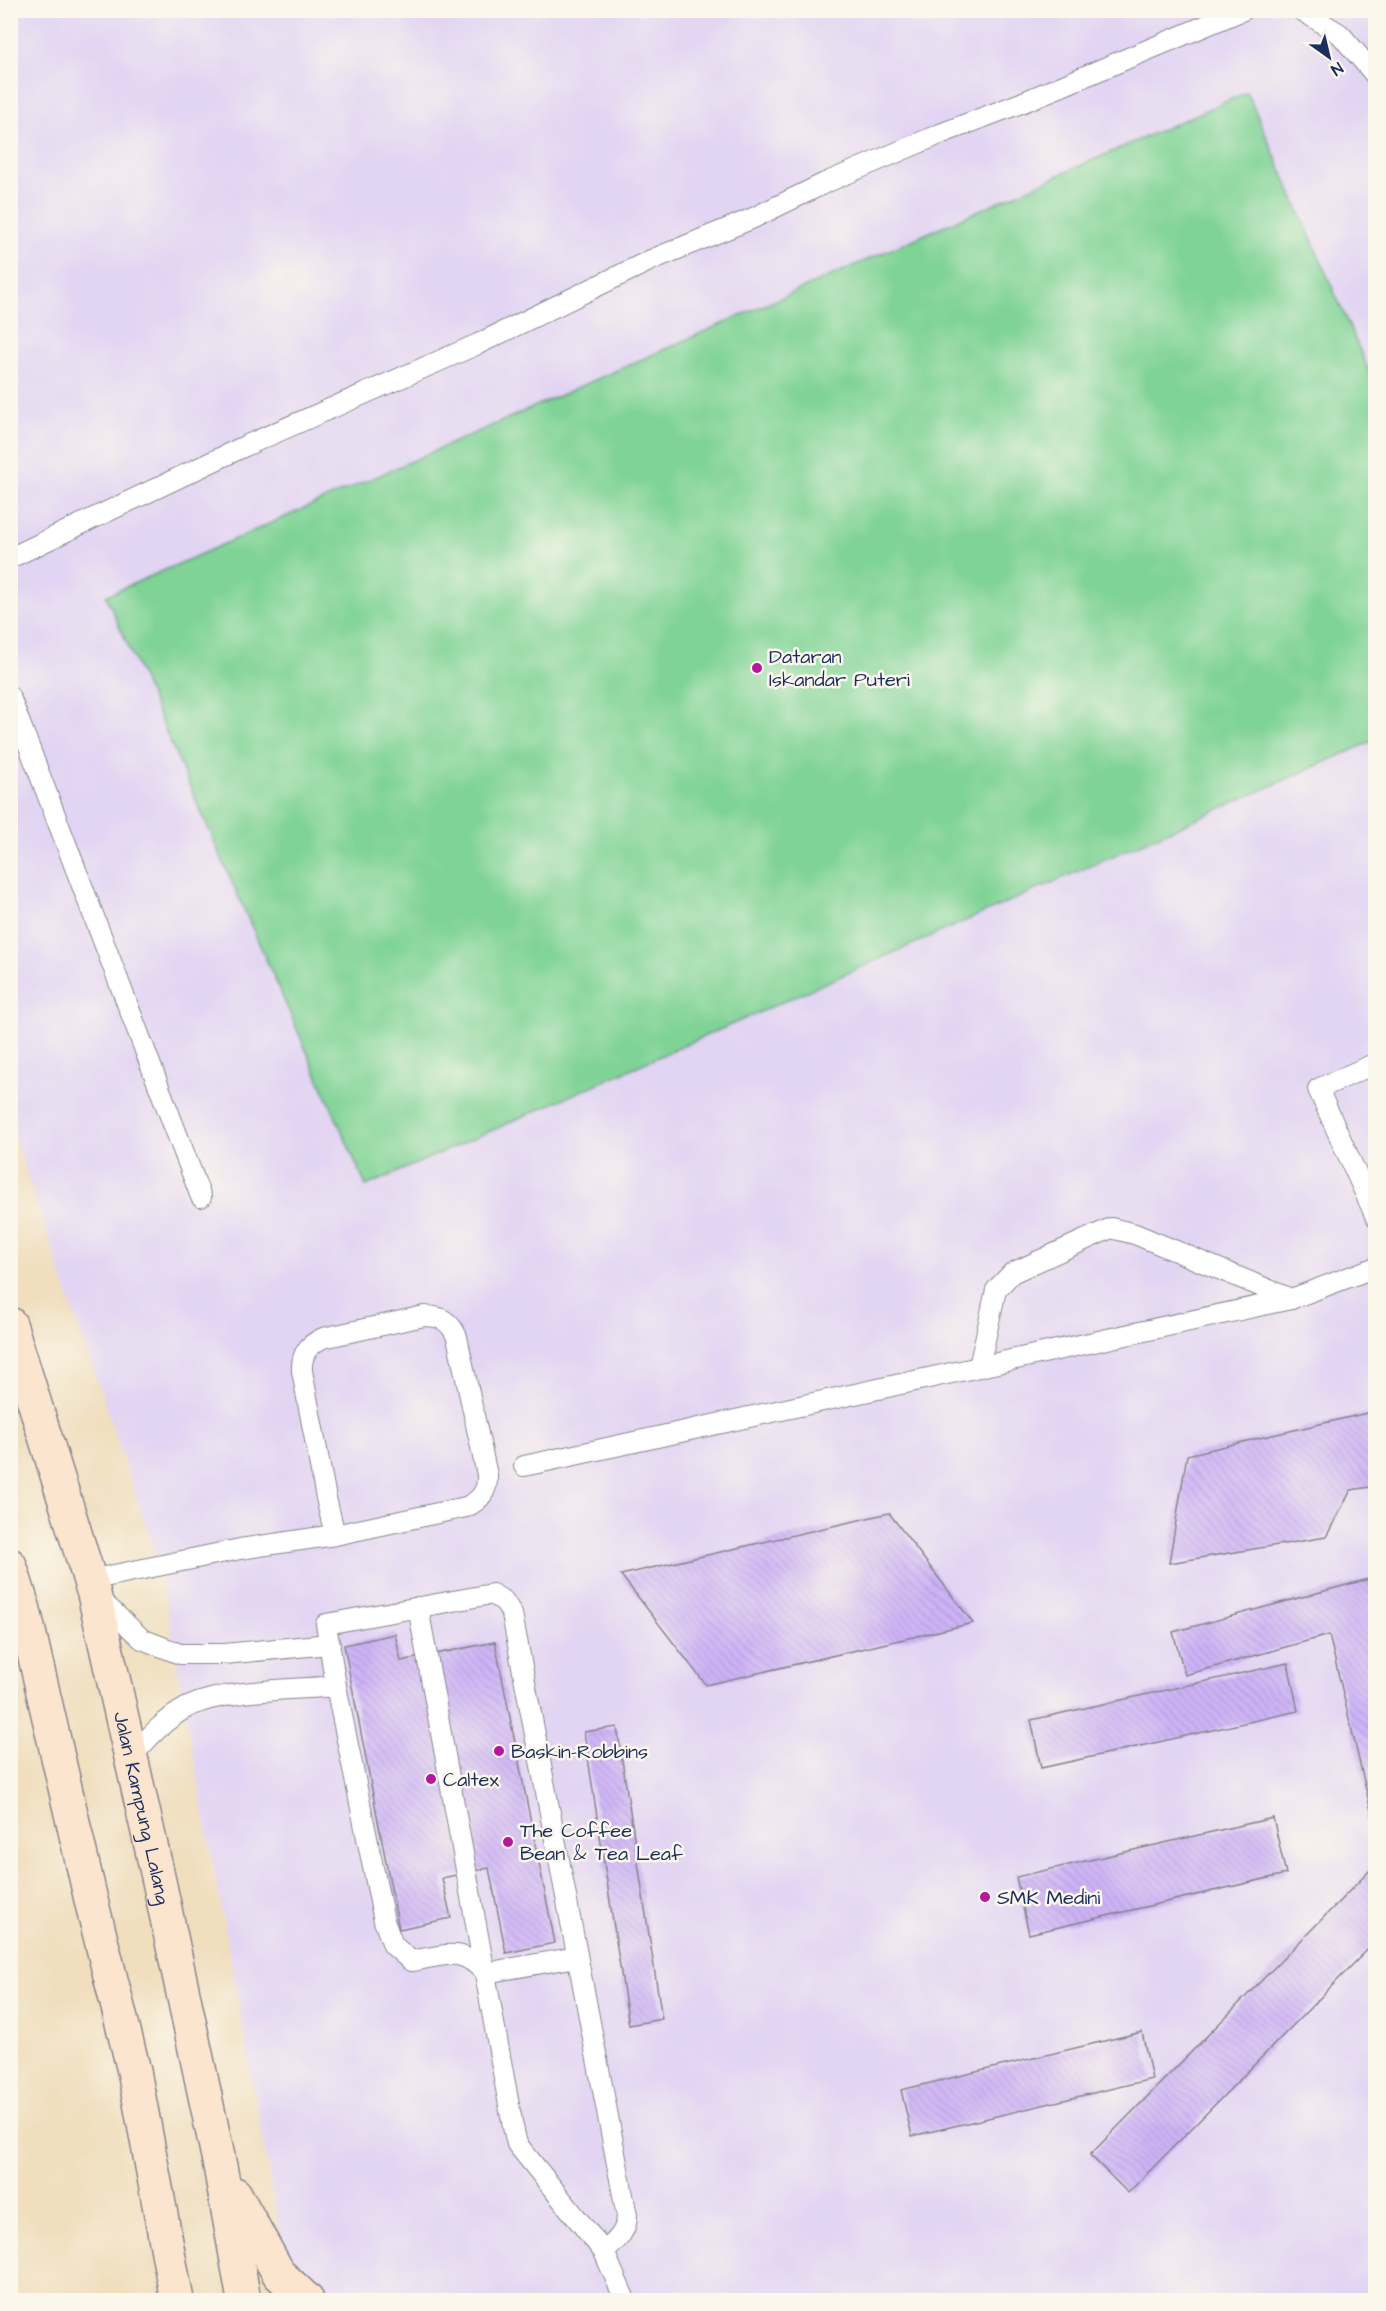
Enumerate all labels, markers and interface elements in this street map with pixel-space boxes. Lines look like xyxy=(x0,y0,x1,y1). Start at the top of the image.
north arrow xyxy=(1299,27,1359,87)
text: N xyxy=(1327,57,1347,81)
place label: Dataran Iskandar Puteri xyxy=(769,643,910,694)
marker: Dataran Iskandar Puteri xyxy=(750,661,764,675)
street label: Jalan Kampung Lalang xyxy=(106,1709,177,1907)
place label: Baskin-Robbins xyxy=(511,1738,648,1766)
marker: Baskin-Robbins xyxy=(492,1744,506,1758)
place label: Caltex xyxy=(443,1766,499,1794)
marker: Caltex xyxy=(424,1772,438,1786)
place label: The Coffee Bean & Tea Leaf xyxy=(520,1817,683,1868)
marker: The Coffee Bean & Tea Leaf xyxy=(501,1835,515,1849)
place label: SMK Medini xyxy=(997,1884,1100,1912)
marker: SMK Medini xyxy=(978,1890,992,1904)

